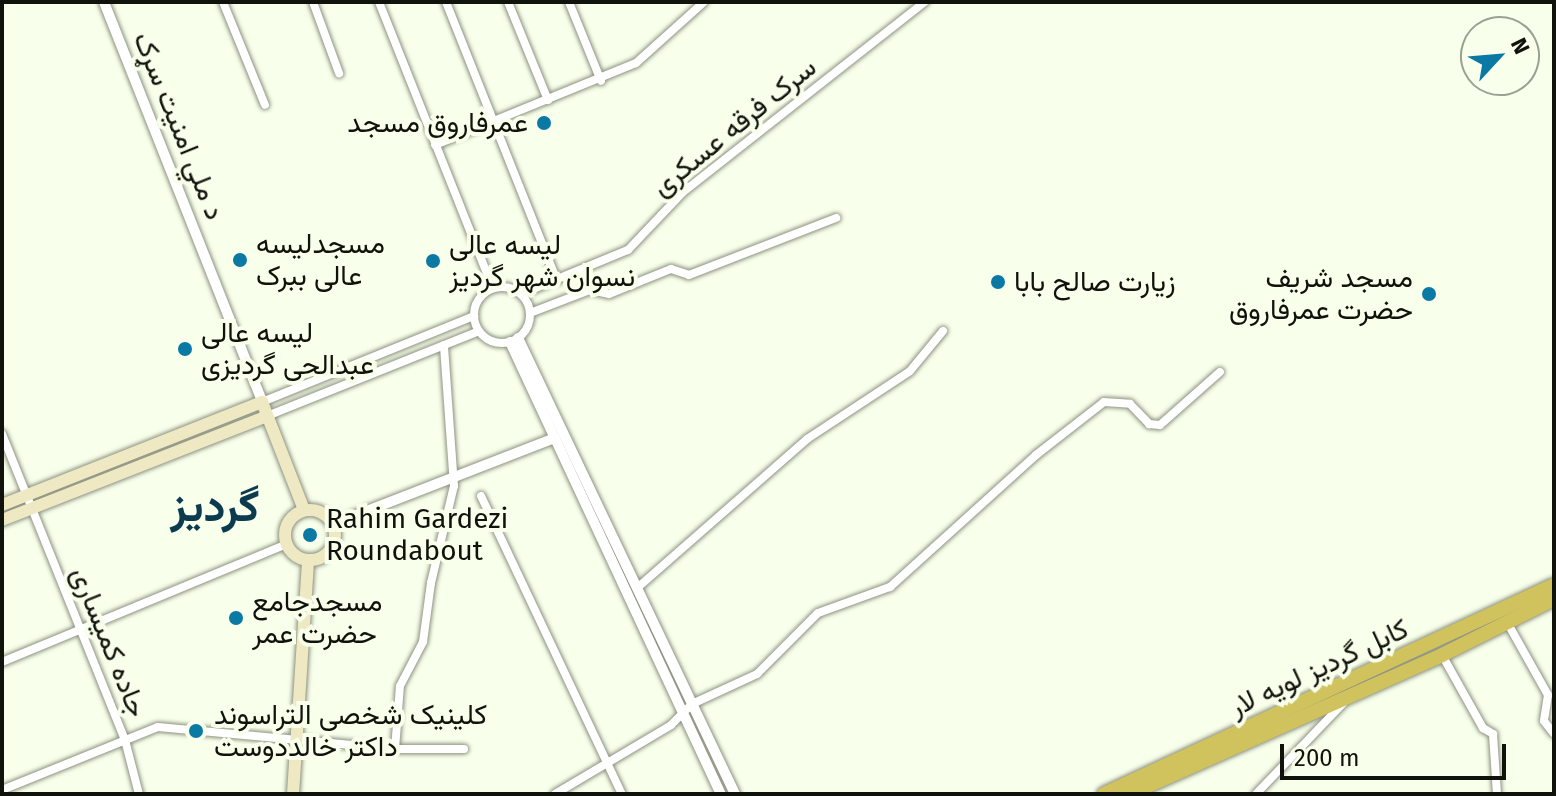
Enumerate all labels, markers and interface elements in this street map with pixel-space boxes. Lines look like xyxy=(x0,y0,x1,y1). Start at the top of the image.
north arrow xyxy=(1460,16,1540,96)
street label: د ملي امنیت سړک xyxy=(126,27,232,225)
text: N xyxy=(1505,34,1536,59)
street label: سرک فرقه عسکری xyxy=(645,50,823,204)
place label: عمرفاروق مسجد xyxy=(347,106,528,140)
marker: عمرفاروق مسجد xyxy=(535,114,553,132)
place label: مسجدلیسه عالی ببرک xyxy=(256,227,385,293)
place label: لیسه عالی نسوان شهر گردیز xyxy=(449,228,635,294)
marker: مسجدلیسه عالی ببرک xyxy=(231,251,249,269)
marker: لیسه عالی نسوان شهر گردیز xyxy=(424,252,442,270)
place label: مسجد شریف حضرت عمرفاروق xyxy=(1229,261,1413,327)
place label: زیارت صالح بابا xyxy=(1014,265,1176,299)
marker: زیارت صالح بابا xyxy=(989,273,1007,291)
marker: مسجد شریف حضرت عمرفاروق xyxy=(1420,285,1438,303)
place label: لیسه عالی عبدالحی گردیزی xyxy=(201,316,374,382)
marker: لیسه عالی عبدالحی گردیزی xyxy=(176,340,194,358)
district label: گردیز xyxy=(171,481,259,533)
place label: Rahim Gardezi Roundabout xyxy=(326,502,508,568)
marker: Rahim Gardezi Roundabout xyxy=(301,526,319,544)
street label: جاده کمیساری xyxy=(64,562,154,722)
place label: مسجدجامع حضرت عمر xyxy=(252,585,382,651)
marker: مسجدجامع حضرت عمر xyxy=(227,609,245,627)
street label: کابل گردیز لویه لار xyxy=(1224,612,1414,724)
place label: کلینیک شخصی التراسوند داکتر خالددوست xyxy=(214,698,487,764)
marker: کلینیک شخصی التراسوند داکتر خالددوست xyxy=(185,720,207,742)
scale bar xyxy=(1284,728,1510,778)
text: 200 m xyxy=(1294,744,1360,772)

